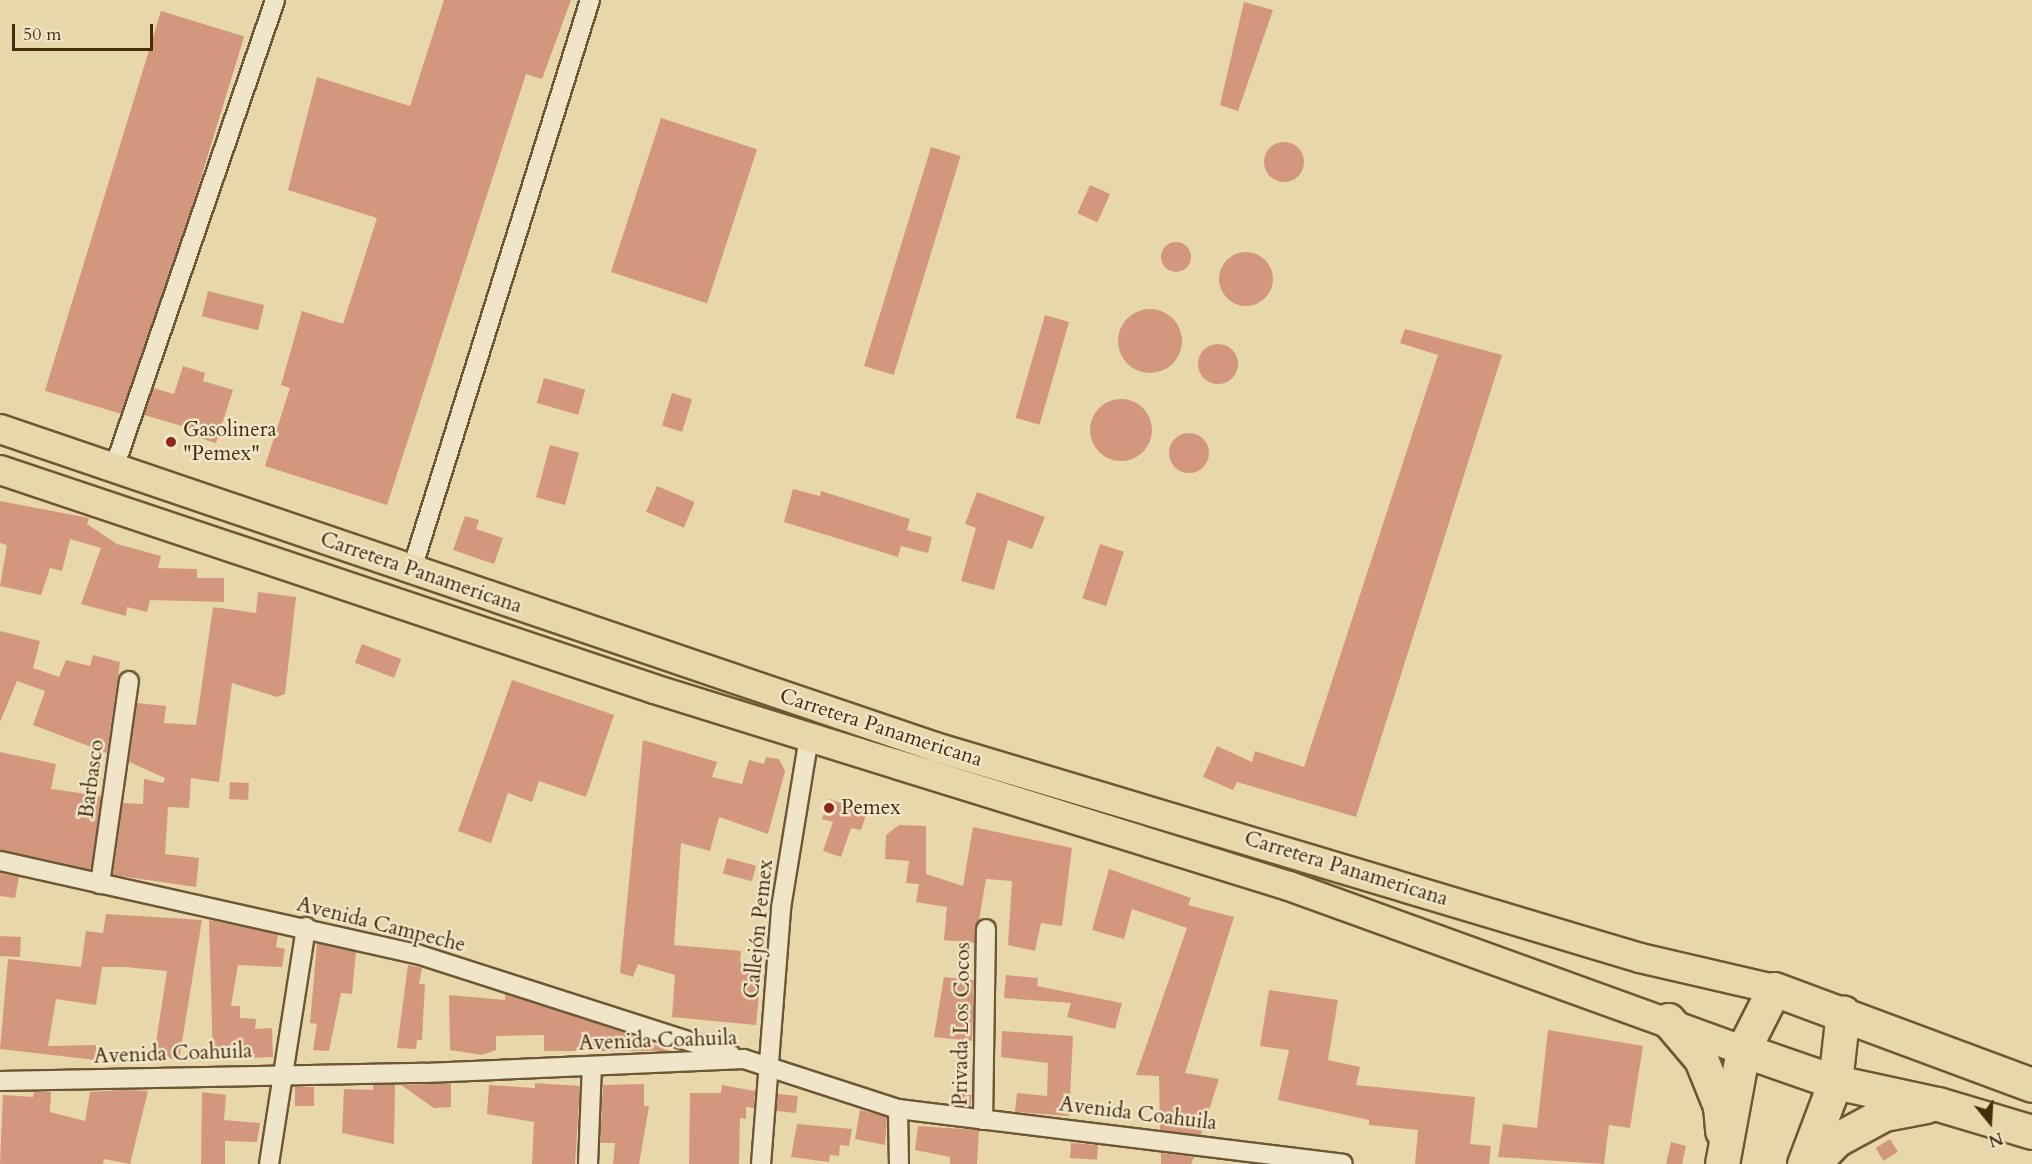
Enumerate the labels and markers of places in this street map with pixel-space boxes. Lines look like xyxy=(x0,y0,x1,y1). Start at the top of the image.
place label: Gasolinera "Pemex" xyxy=(183,417,277,467)
marker: Gasolinera "Pemex" xyxy=(164,435,178,449)
place label: Pemex xyxy=(841,795,901,821)
marker: Pemex xyxy=(822,801,836,815)

